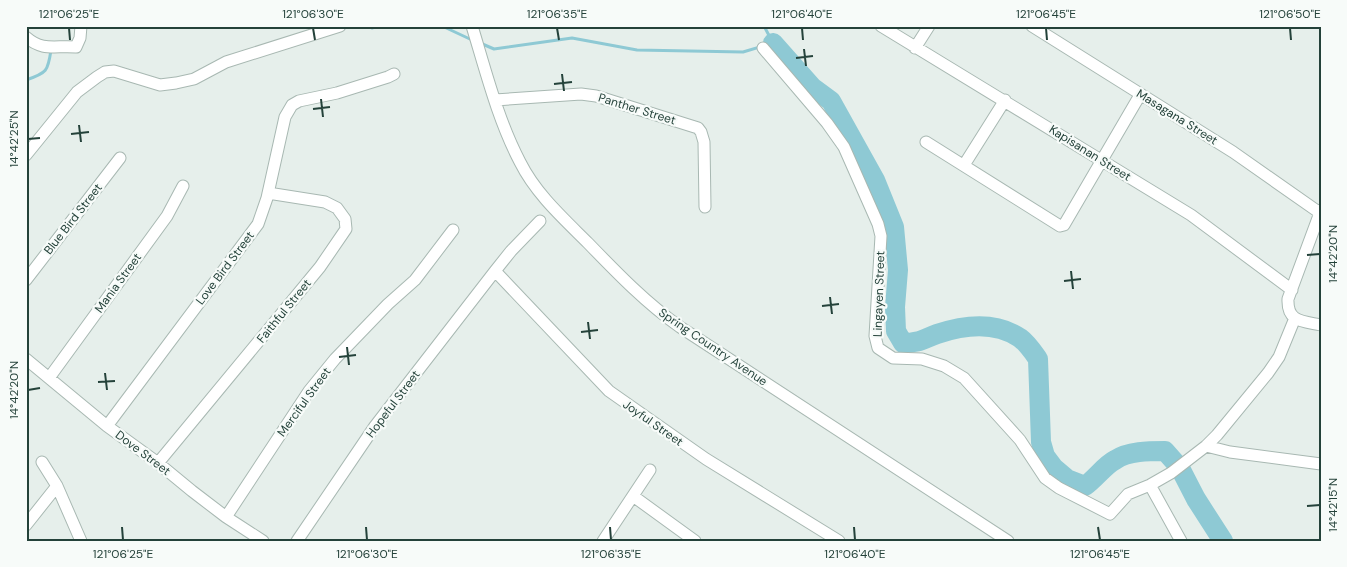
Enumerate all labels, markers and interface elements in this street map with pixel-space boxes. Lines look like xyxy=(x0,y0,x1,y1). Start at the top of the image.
text: 121°06'25"E xyxy=(39,6,99,22)
text: 121°06'30"E xyxy=(282,6,344,22)
text: 121°06'35"E xyxy=(527,6,588,22)
text: 121°06'40"E xyxy=(771,6,833,22)
text: 121°06'45"E xyxy=(1016,6,1076,22)
text: 121°06'50"E xyxy=(1259,6,1321,22)
street label: Masagana Street xyxy=(1133,86,1221,149)
street label: Panther Street xyxy=(596,90,678,128)
text: 14°42'25"N xyxy=(6,110,22,168)
street label: Kapisanan Street xyxy=(1046,121,1134,185)
street label: Blue Bird Street xyxy=(40,180,106,258)
text: 14°42'20"N xyxy=(1325,225,1341,283)
street label: Love Bird Street xyxy=(192,228,258,308)
street label: Mania Street xyxy=(91,250,145,316)
street label: Lingayen Street xyxy=(870,250,889,337)
street label: Faithful Street xyxy=(253,275,315,346)
street label: Spring Country Avenue xyxy=(656,305,771,389)
text: 14°42'20"N xyxy=(6,361,22,419)
street label: Merciful Street xyxy=(274,364,335,440)
street label: Hopeful Street xyxy=(362,367,424,441)
street label: Joyful Street xyxy=(620,396,687,450)
street label: Dove Street xyxy=(112,427,174,479)
text: 14°42'15"N xyxy=(1325,478,1341,532)
text: 121°06'25"E xyxy=(93,546,153,562)
text: 121°06'30"E xyxy=(336,546,398,562)
text: 121°06'35"E xyxy=(581,546,642,562)
text: 121°06'40"E xyxy=(824,546,886,562)
text: 121°06'45"E xyxy=(1070,546,1130,562)

